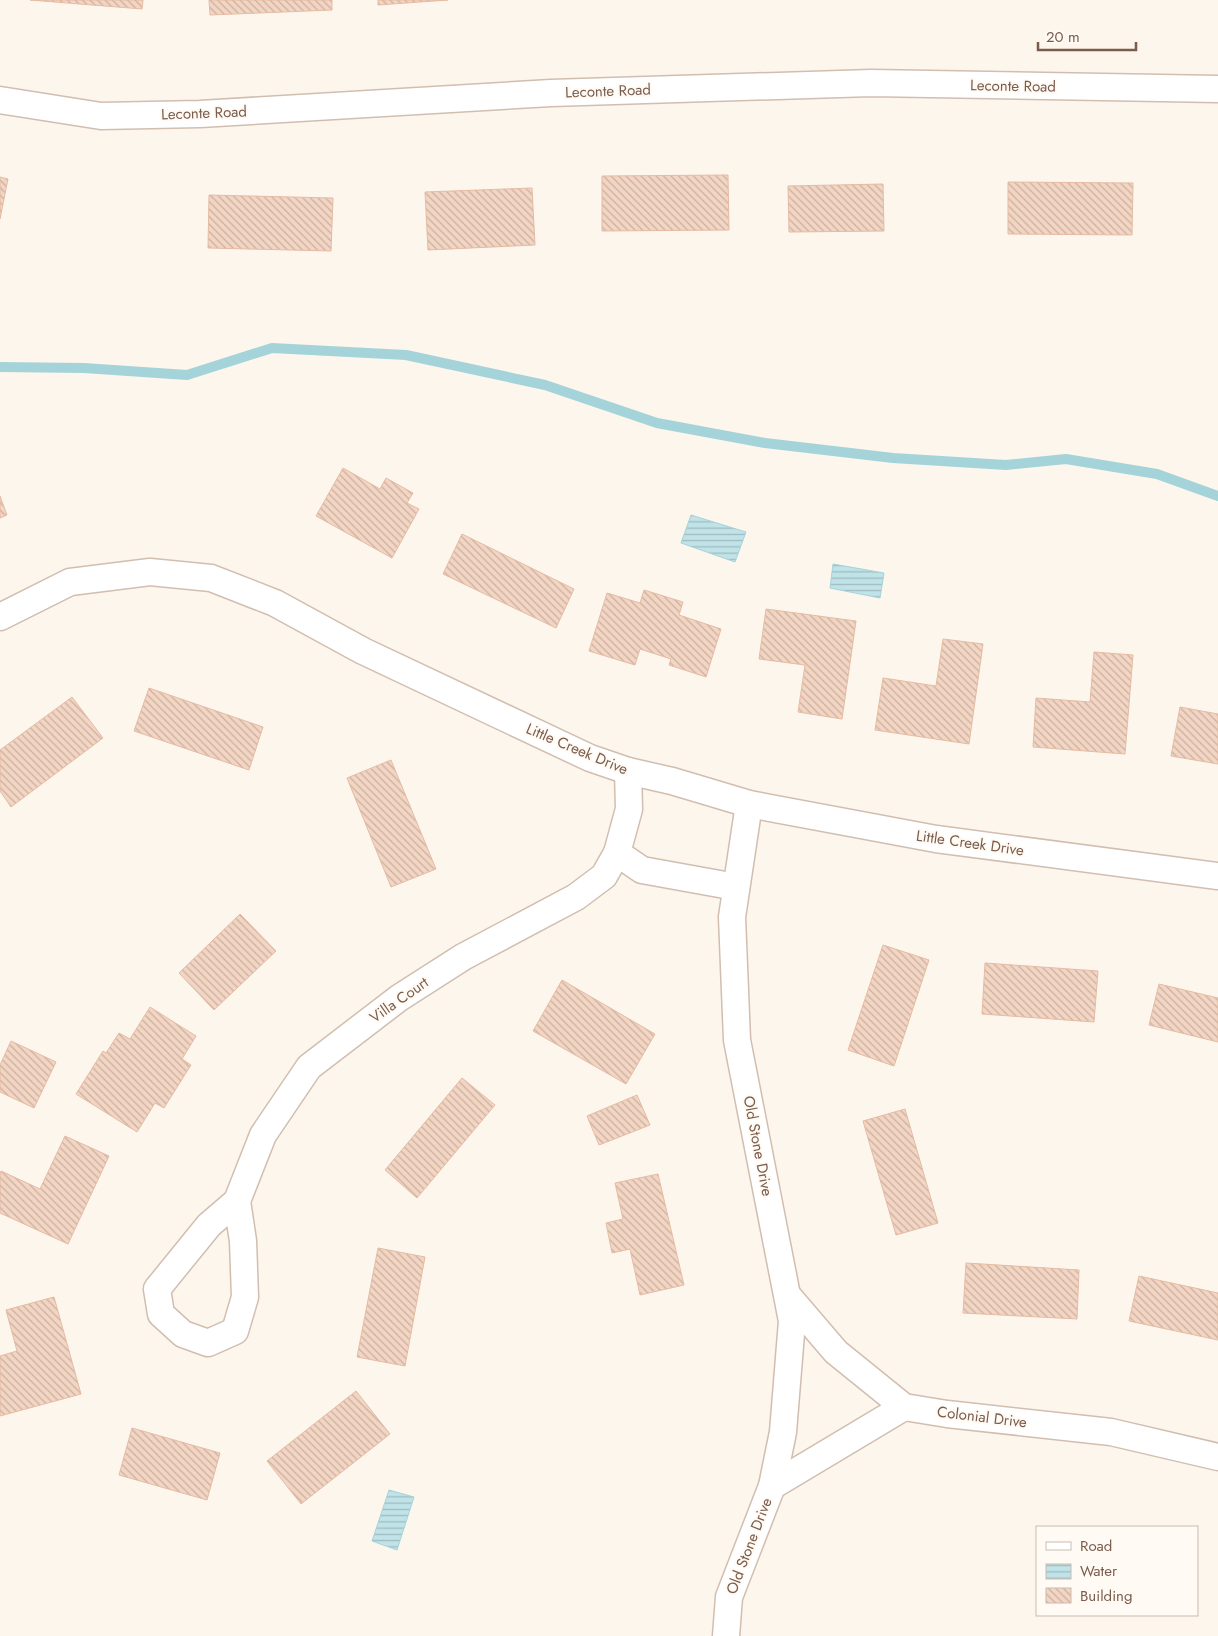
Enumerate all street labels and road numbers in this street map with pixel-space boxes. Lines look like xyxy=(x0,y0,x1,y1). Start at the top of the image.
street label: Leconte Road xyxy=(970,74,1056,98)
street label: Leconte Road xyxy=(565,79,651,103)
street label: Leconte Road xyxy=(161,101,247,125)
street label: Little Creek Drive xyxy=(523,718,632,780)
street label: Little Creek Drive xyxy=(915,825,1026,861)
street label: Villa Court xyxy=(365,971,433,1028)
street label: Old Stone Drive xyxy=(737,1094,779,1198)
street label: Colonial Drive xyxy=(936,1401,1028,1433)
street label: Old Stone Drive xyxy=(720,1494,778,1597)

